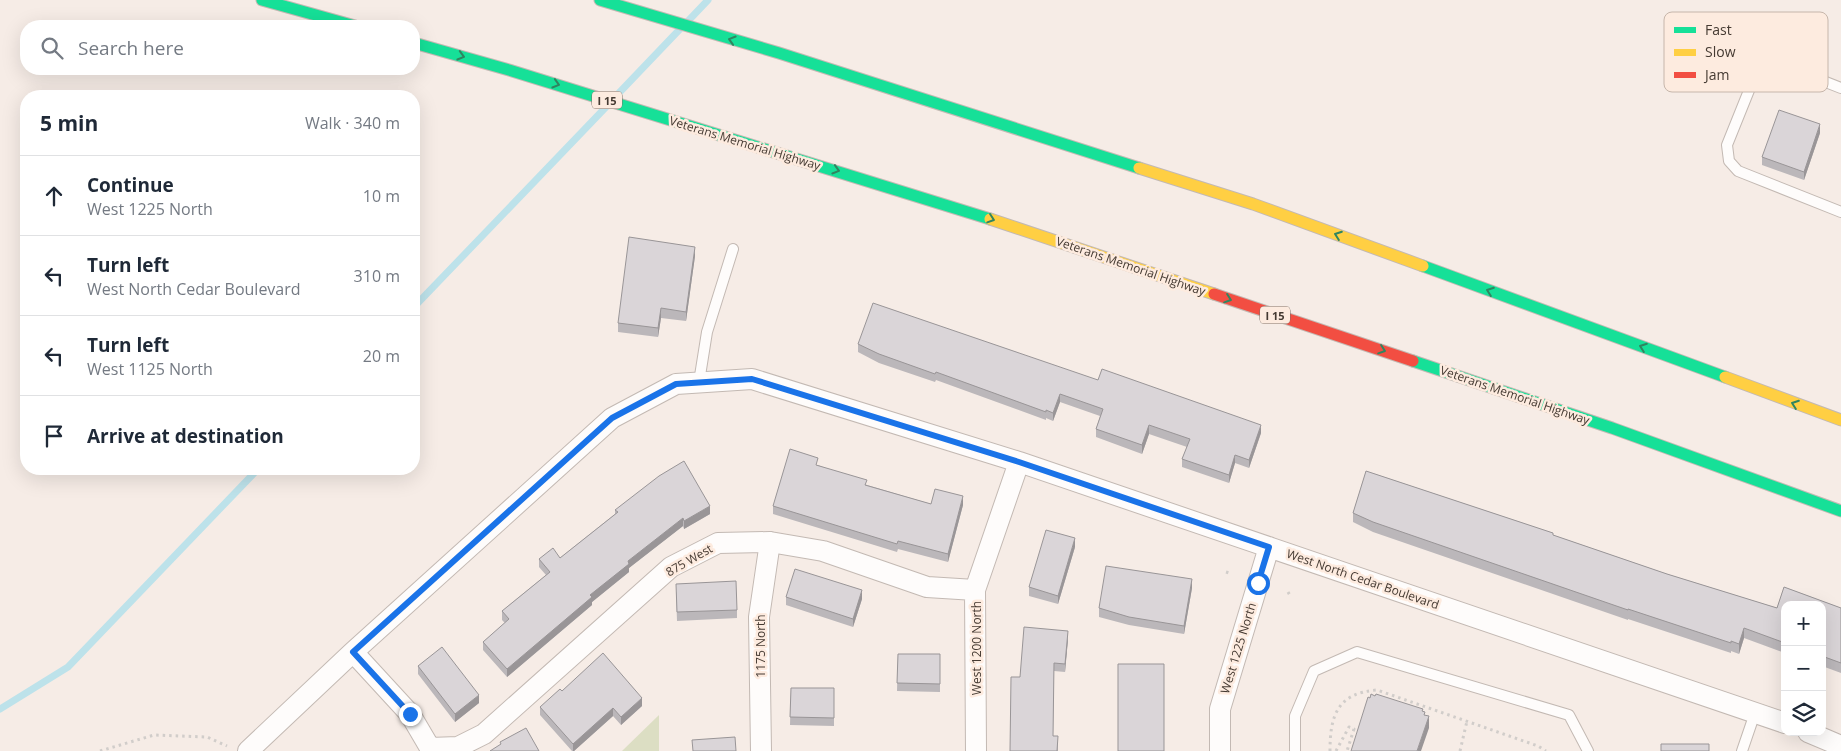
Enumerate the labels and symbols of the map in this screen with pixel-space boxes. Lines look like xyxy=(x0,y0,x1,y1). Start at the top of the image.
legend xyxy=(1664,12,1828,92)
text: Fast xyxy=(1705,20,1732,39)
one-way arrow xyxy=(729,35,737,45)
text: Slow xyxy=(1705,42,1736,61)
one-way arrow xyxy=(456,50,465,61)
text: Jam xyxy=(1703,65,1730,84)
one-way arrow xyxy=(551,79,559,89)
road number: I 15 xyxy=(592,92,622,108)
street label: Veterans Memorial Highway xyxy=(667,112,824,174)
one-way arrow xyxy=(831,165,840,175)
one-way arrow xyxy=(986,213,995,223)
one-way arrow xyxy=(1334,231,1343,241)
street label: Veterans Memorial Highway xyxy=(1054,232,1209,300)
one-way arrow xyxy=(1486,287,1495,297)
one-way arrow xyxy=(1223,293,1232,303)
road number: I 15 xyxy=(1260,306,1290,324)
one-way arrow xyxy=(1639,343,1648,353)
one-way arrow xyxy=(1377,345,1386,355)
street label: Veterans Memorial Highway xyxy=(1438,361,1593,429)
one-way arrow xyxy=(1791,400,1800,410)
street label: 875 West xyxy=(662,540,716,580)
street label: West North Cedar Boulevard xyxy=(1285,545,1441,613)
route start xyxy=(1247,572,1270,595)
street label: West 1225 North xyxy=(1216,600,1260,696)
street label: West 1200 North xyxy=(968,601,985,695)
street label: 1175 North xyxy=(752,614,769,678)
route end xyxy=(399,703,422,726)

